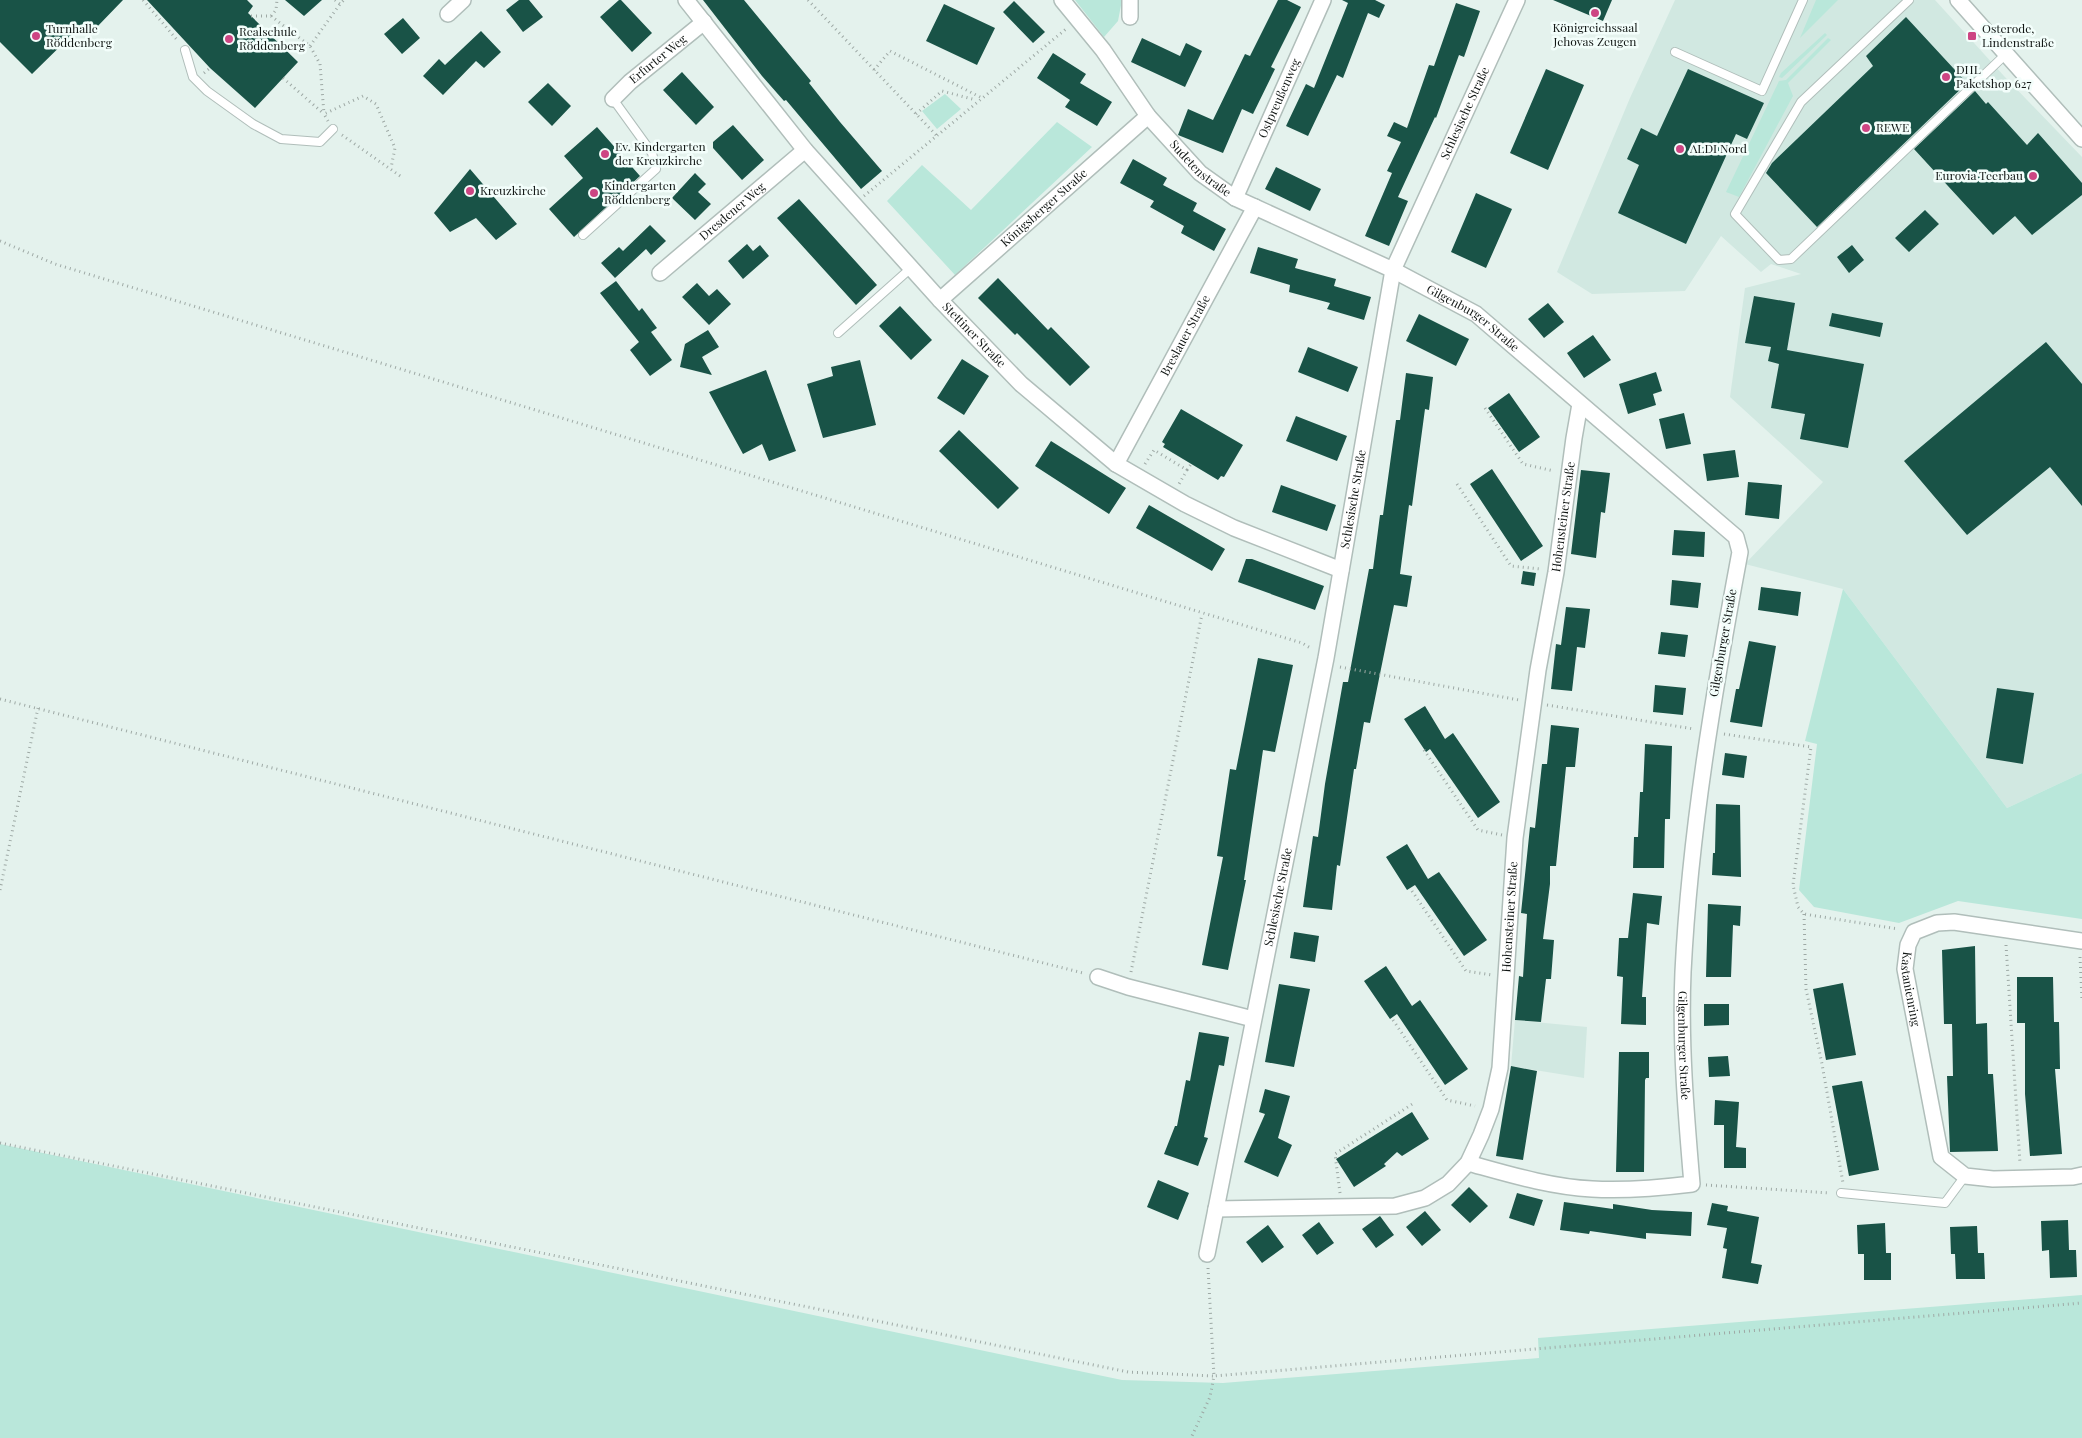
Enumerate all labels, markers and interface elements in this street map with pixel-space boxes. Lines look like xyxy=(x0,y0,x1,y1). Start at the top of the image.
marker: Königreichssaal Jehovas Zeugen xyxy=(1589,7,1601,19)
place label: Königreichssaal Jehovas Zeugen xyxy=(1552,19,1638,49)
place label: Turnhalle Röddenberg xyxy=(46,20,113,50)
place label: Osterode, Lindenstraße xyxy=(1982,20,2054,50)
place label: Realschule Röddenberg xyxy=(239,23,306,53)
marker: Turnhalle Röddenberg xyxy=(30,30,42,42)
street label: Erfurter Weg xyxy=(625,30,690,87)
marker: Osterode, Lindenstraße xyxy=(1966,30,1978,42)
marker: Realschule Röddenberg xyxy=(223,33,235,45)
street label: Ostpreußenweg xyxy=(1254,55,1303,140)
place label: DHL Paketshop 627 xyxy=(1956,61,2031,91)
street label: Schlesische Straße xyxy=(1436,64,1492,162)
marker: DHL Paketshop 627 xyxy=(1940,71,1952,83)
place label: REWE xyxy=(1876,119,1909,135)
marker: REWE xyxy=(1860,122,1872,134)
street label: Sudetenstraße xyxy=(1167,136,1235,200)
place label: Ev. Kindergarten der Kreuzkirche xyxy=(615,138,706,168)
place label: ALDI Nord xyxy=(1689,140,1747,156)
marker: ALDI Nord xyxy=(1674,143,1686,155)
marker: Ev. Kindergarten der Kreuzkirche xyxy=(599,148,611,160)
street label: Königsberger Straße xyxy=(997,165,1090,250)
place label: Eurovia Teerbau xyxy=(1935,167,2023,183)
marker: Eurovia Teerbau xyxy=(2027,170,2039,182)
place label: Kindergarten Röddenberg xyxy=(604,177,676,207)
street label: Dresdener Weg xyxy=(695,178,769,243)
place label: Kreuzkirche xyxy=(480,182,546,198)
marker: Kreuzkirche xyxy=(464,185,476,197)
marker: Kindergarten Röddenberg xyxy=(588,187,600,199)
street label: Gilgenburger Straße xyxy=(1424,280,1523,355)
street label: Breslauer Straße xyxy=(1156,292,1213,378)
street label: Stettiner Straße xyxy=(939,298,1010,370)
street label: Schlesische Straße xyxy=(1336,448,1369,550)
street label: Hohensteiner Straße xyxy=(1547,460,1578,573)
street label: Gilgenburger Straße xyxy=(1705,588,1739,698)
street label: Schlesische Straße xyxy=(1260,846,1295,948)
street label: Hohensteiner Straße xyxy=(1497,861,1520,973)
street label: Kastanienring xyxy=(1898,951,1925,1028)
street label: Gilgenburger Straße xyxy=(1675,991,1694,1101)

